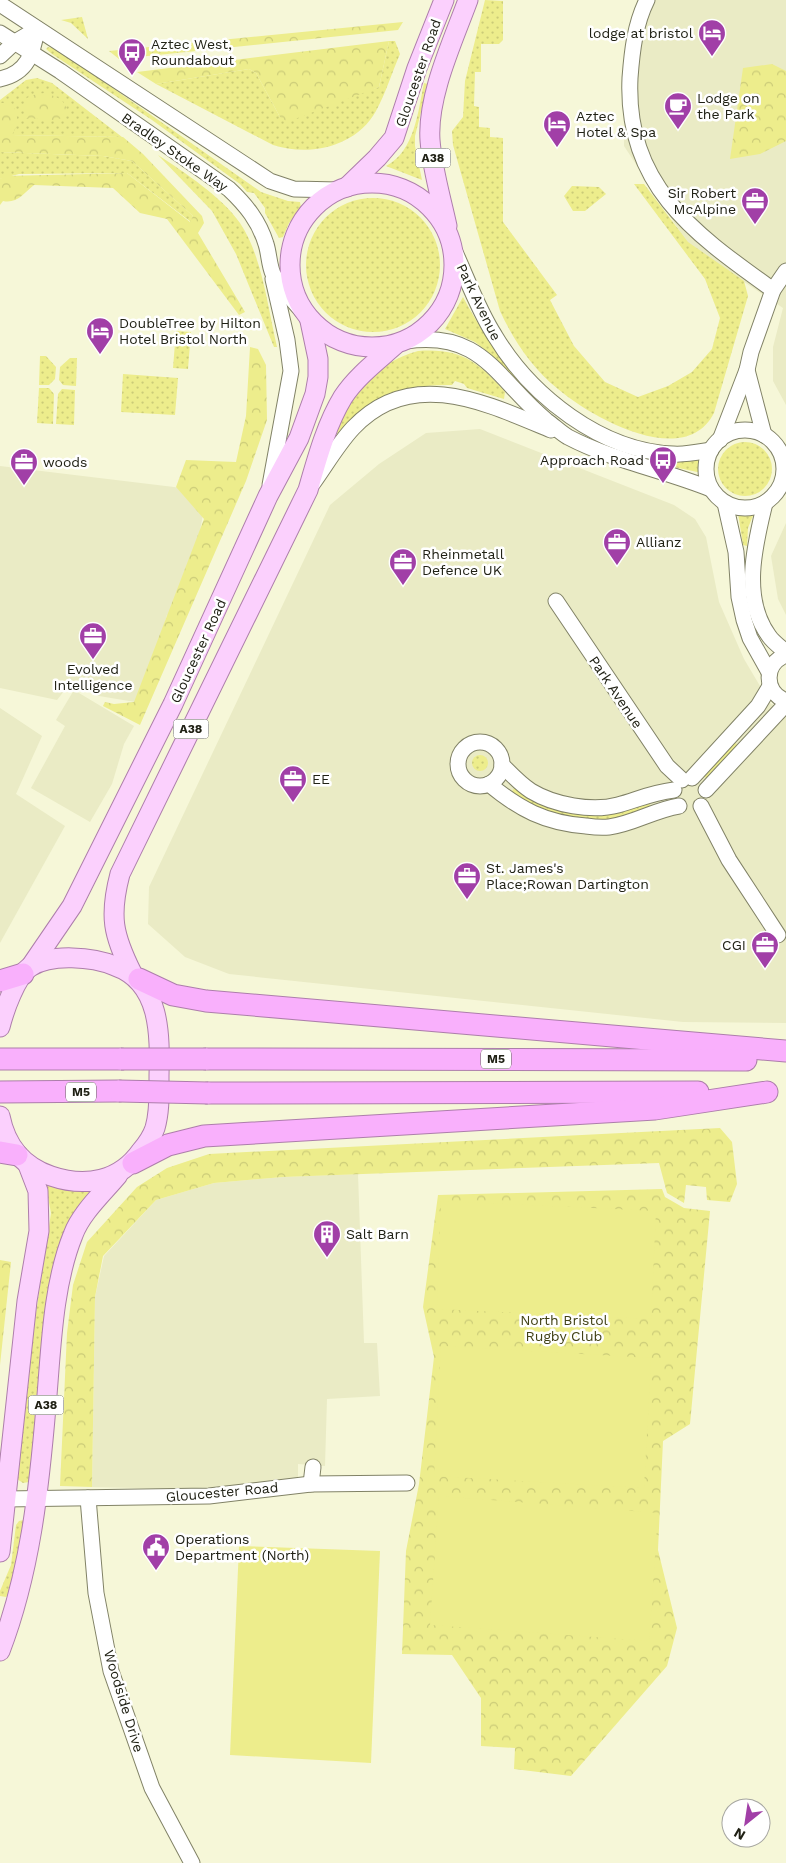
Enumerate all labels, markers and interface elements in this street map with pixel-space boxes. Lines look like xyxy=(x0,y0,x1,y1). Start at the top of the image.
street label: Gloucester Road xyxy=(392,17,444,129)
hotel icon: lodge at bristol xyxy=(697,18,727,57)
place label: lodge at bristol xyxy=(589,25,694,41)
place label: Aztec West, Roundabout xyxy=(151,36,234,68)
bus stop icon: Aztec West, Roundabout xyxy=(117,37,147,76)
place label: Lodge on the Park xyxy=(697,90,760,122)
cafe icon: Lodge on the Park xyxy=(663,91,693,130)
place label: Aztec Hotel & Spa xyxy=(576,108,656,140)
street label: Bradley Stoke Way xyxy=(119,109,232,195)
hotel icon: Aztec Hotel & Spa xyxy=(542,109,572,148)
road number: A38 xyxy=(416,148,450,168)
place label: Sir Robert McAlpine xyxy=(668,185,736,217)
office icon: Sir Robert McAlpine xyxy=(740,186,770,225)
street label: Park Avenue xyxy=(453,261,505,343)
place label: DoubleTree by Hilton Hotel Bristol North xyxy=(119,315,261,347)
hotel icon: DoubleTree by Hilton Hotel Bristol North xyxy=(85,316,115,355)
bus stop icon: Approach Road xyxy=(648,445,678,484)
office icon: woods xyxy=(9,447,39,486)
place label: Approach Road xyxy=(540,452,644,468)
place label: woods xyxy=(43,454,87,470)
office icon: Allianz xyxy=(602,527,632,566)
place label: Allianz xyxy=(636,534,682,550)
place label: Rheinmetall Defence UK xyxy=(422,546,505,578)
office icon: Rheinmetall Defence UK xyxy=(388,547,418,586)
street label: Gloucester Road xyxy=(167,596,229,706)
office icon: Evolved Intelligence xyxy=(78,621,108,660)
street label: Park Avenue xyxy=(586,653,646,731)
place label: Evolved Intelligence xyxy=(54,661,133,693)
road number: A38 xyxy=(174,720,208,739)
office icon: EE xyxy=(278,764,308,803)
place label: EE xyxy=(312,771,330,787)
place label: St. James's Place;Rowan Dartington xyxy=(486,860,649,892)
office icon: St. James's Place;Rowan Dartington xyxy=(452,861,482,900)
office icon: CGI xyxy=(750,930,780,969)
place label: CGI xyxy=(722,937,746,953)
road number: M5 xyxy=(481,1050,511,1068)
road number: M5 xyxy=(66,1082,96,1102)
building icon: Salt Barn xyxy=(312,1219,342,1258)
place label: Salt Barn xyxy=(346,1226,409,1242)
park label: North Bristol Rugby Club xyxy=(520,1312,609,1344)
road number: A38 xyxy=(28,1396,64,1414)
street label: Gloucester Road xyxy=(165,1479,279,1505)
place label: Operations Department (North) xyxy=(175,1531,309,1563)
public building icon: Operations Department (North) xyxy=(141,1532,171,1571)
street label: Woodside Drive xyxy=(101,1648,147,1754)
north arrow xyxy=(721,1798,771,1848)
text: N xyxy=(731,1825,748,1844)

